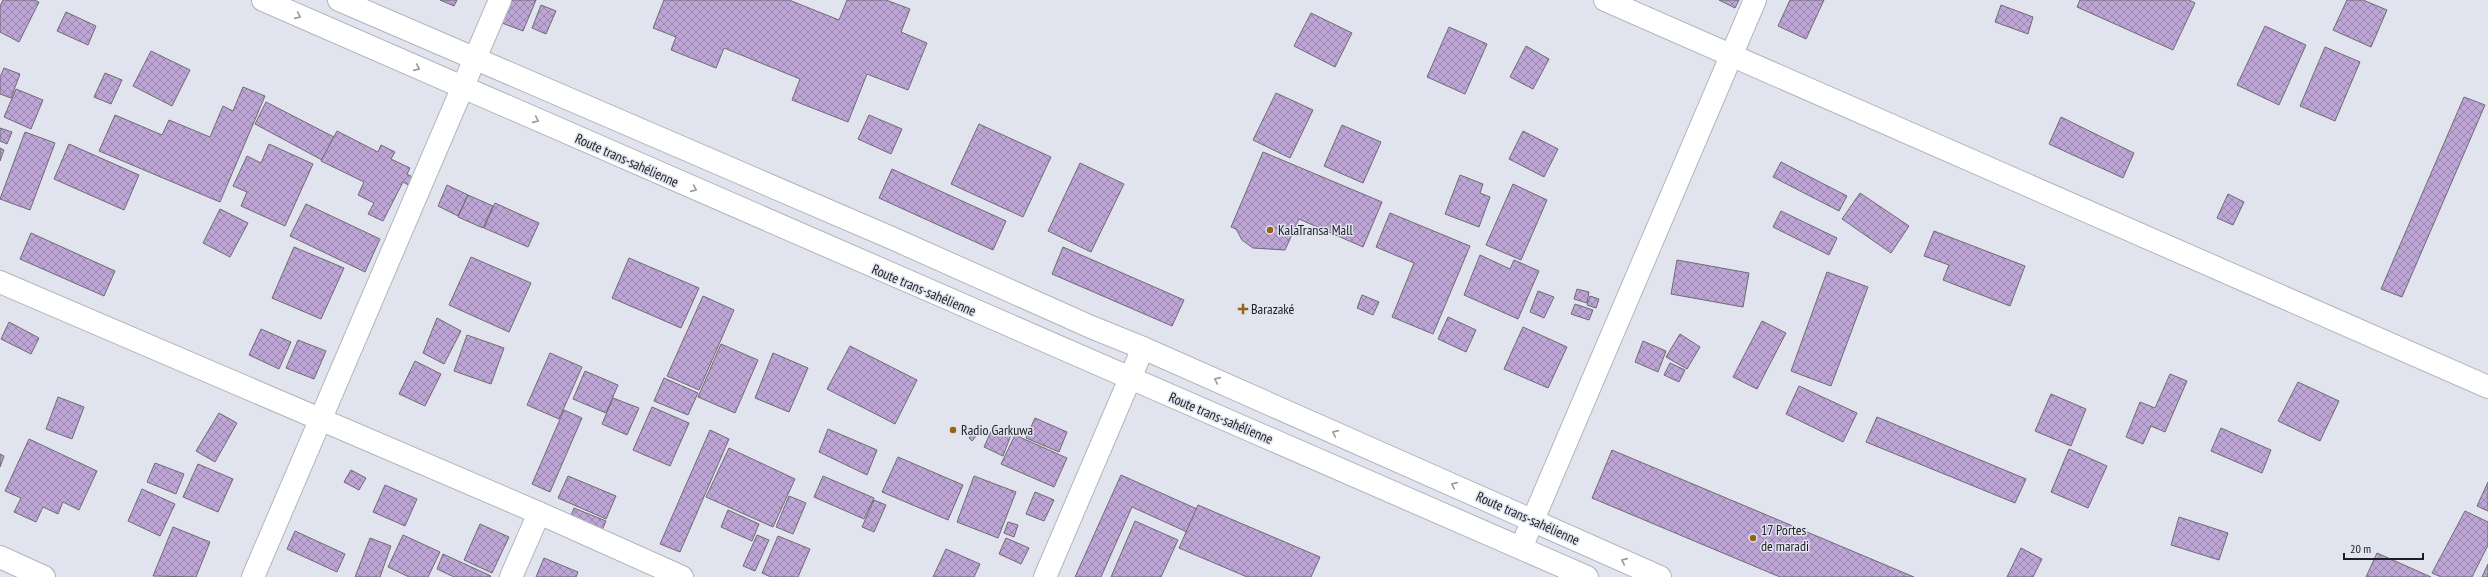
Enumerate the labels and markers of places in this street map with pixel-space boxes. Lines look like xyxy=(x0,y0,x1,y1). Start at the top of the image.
place label: KalaTransa Mall xyxy=(1278,221,1353,239)
marker: KalaTransa Mall xyxy=(1265,225,1275,235)
place label: Barazaké xyxy=(1251,300,1295,318)
marker: Barazaké xyxy=(1238,304,1248,314)
place label: Radio Garkuwa xyxy=(961,421,1033,439)
marker: Radio Garkuwa xyxy=(948,425,958,435)
place label: 17 Portes de maradi xyxy=(1761,521,1809,555)
marker: 17 Portes de maradi xyxy=(1748,533,1758,543)

